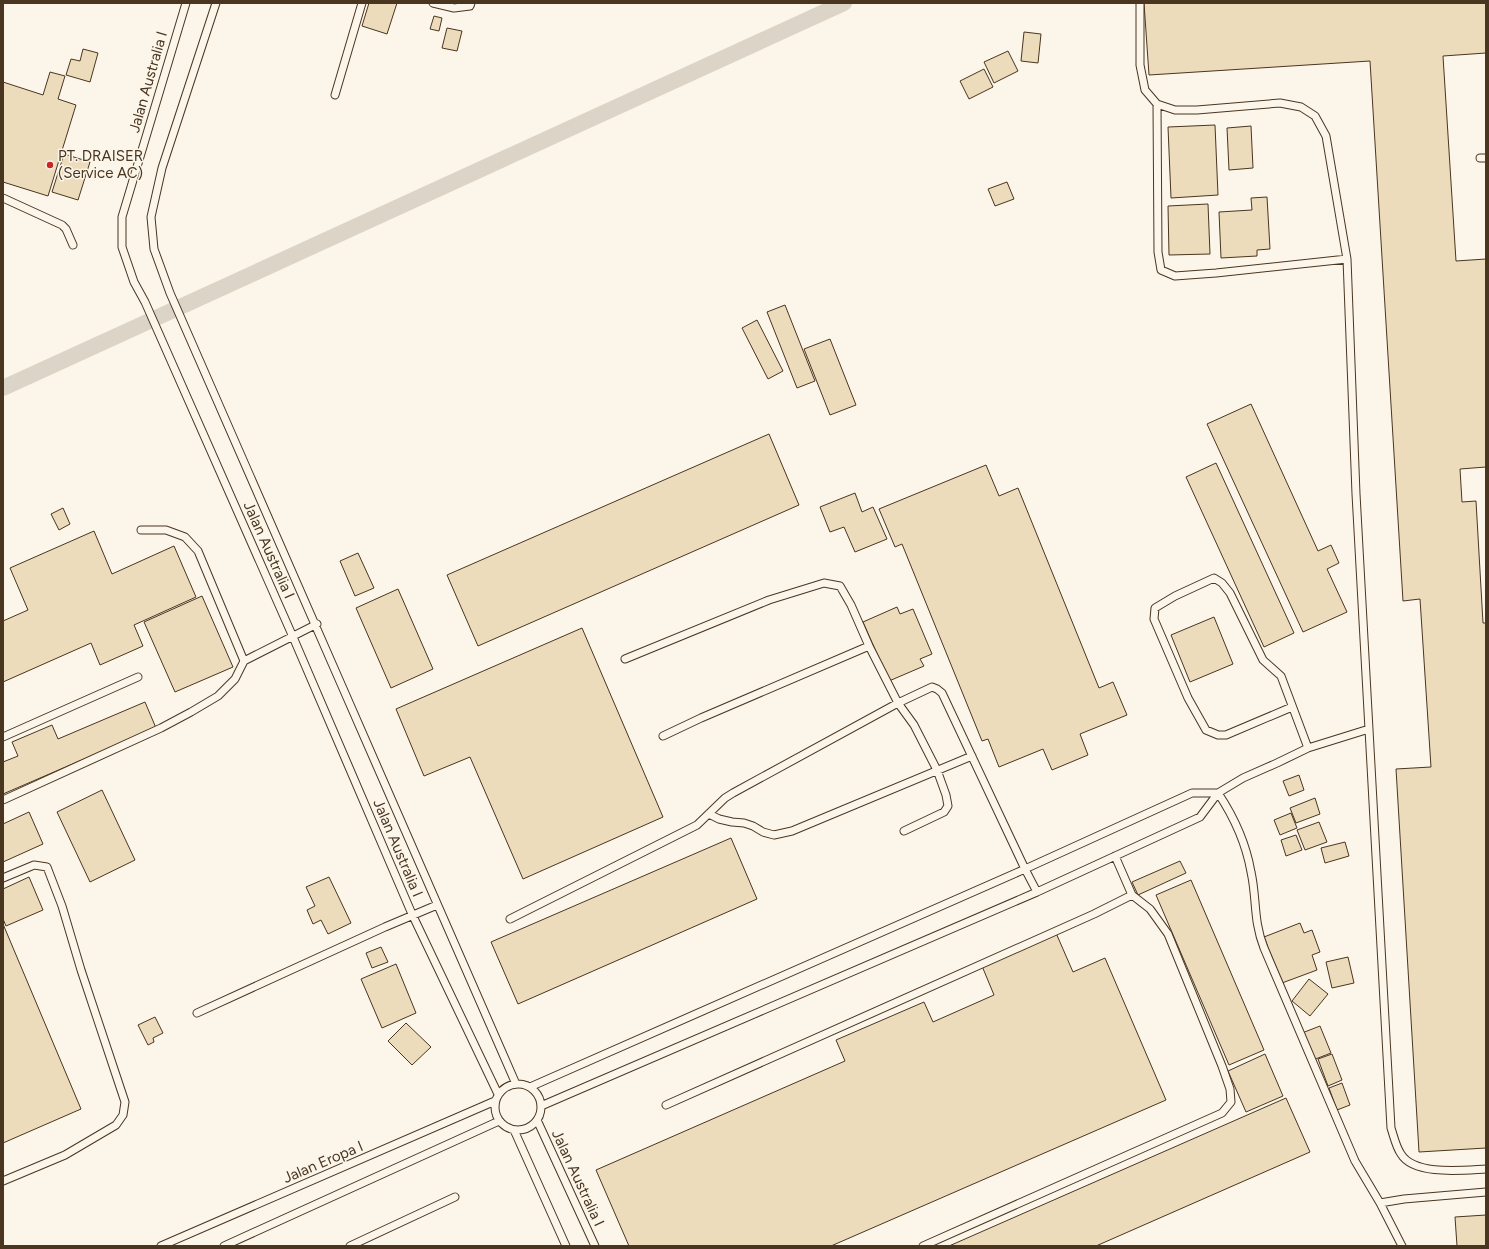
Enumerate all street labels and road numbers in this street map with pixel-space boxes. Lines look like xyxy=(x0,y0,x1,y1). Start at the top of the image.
street label: Jalan Australia I xyxy=(125,29,171,135)
street label: Jalan Australia I xyxy=(240,499,298,601)
street label: Jalan Australia I xyxy=(369,796,427,900)
street label: Jalan Australia I xyxy=(548,1127,608,1229)
street label: Jalan Eropa I xyxy=(280,1137,366,1187)

